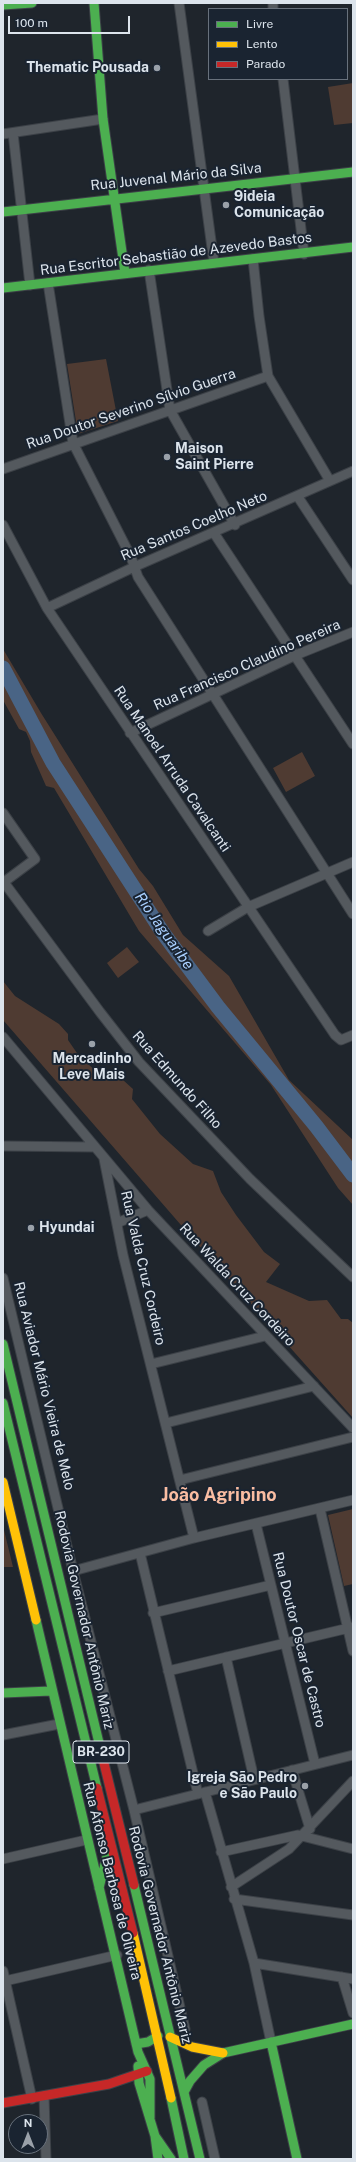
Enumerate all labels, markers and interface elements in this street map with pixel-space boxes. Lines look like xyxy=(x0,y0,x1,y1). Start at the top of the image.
scale bar xyxy=(10,8,132,34)
legend xyxy=(208,8,348,80)
text: 100 m xyxy=(15,16,48,30)
text: Livre xyxy=(246,17,273,31)
text: Lento xyxy=(246,37,277,51)
text: Parado xyxy=(246,57,285,71)
place label: Thematic Pousada xyxy=(26,60,149,76)
marker: Thematic Pousada xyxy=(152,63,162,73)
street label: Rua Juvenal Mário da Silva xyxy=(90,160,262,194)
place label: 9ideia Comunicação xyxy=(234,189,324,222)
marker: 9ideia Comunicação xyxy=(221,200,231,210)
street label: Rua Escritor Sebastião de Azevedo Bastos xyxy=(39,229,313,279)
street label: Rua Doutor Severino Sílvio Guerra xyxy=(24,365,238,453)
place label: Maison Saint Pierre xyxy=(175,441,254,474)
marker: Maison Saint Pierre xyxy=(162,452,172,462)
street label: Rua Santos Coelho Neto xyxy=(118,488,270,564)
street label: Rua Francisco Claudino Pereira xyxy=(151,616,343,714)
street label: Rua Manoel Arruda Cavalcanti xyxy=(110,683,234,855)
water label: Rio Jaguaribe xyxy=(131,889,197,973)
street label: Rua Edmundo Filho xyxy=(129,1028,225,1132)
marker: Mercadinho Leve Mais xyxy=(87,1039,97,1049)
place label: Mercadinho Leve Mais xyxy=(52,1051,132,1084)
street label: Rua Valda Cruz Cordeiro xyxy=(117,1189,169,1347)
place label: Hyundai xyxy=(39,1220,95,1236)
street label: Rua Walda Cruz Cordeiro xyxy=(176,1220,298,1350)
marker: Hyundai xyxy=(26,1223,36,1233)
street label: Rua Aviador Mário Vieira de Melo xyxy=(10,1280,78,1492)
district label: João Agripino xyxy=(161,1484,277,1506)
street label: Rodovia Governador Antônio Mariz xyxy=(51,1509,117,1731)
street label: Rua Doutor Oscar de Castro xyxy=(269,1550,329,1730)
road number: BR-230 xyxy=(73,1741,129,1763)
place label: Igreja São Pedro e São Paulo xyxy=(187,1770,297,1802)
street label: Rua Afonso Barbosa de Oliveira xyxy=(79,1780,145,1982)
marker: Igreja São Pedro e São Paulo xyxy=(300,1781,310,1791)
street label: Rodovia Governador Antônio Mariz xyxy=(125,1824,195,2046)
north arrow xyxy=(8,2114,48,2154)
text: N xyxy=(24,2117,32,2129)

